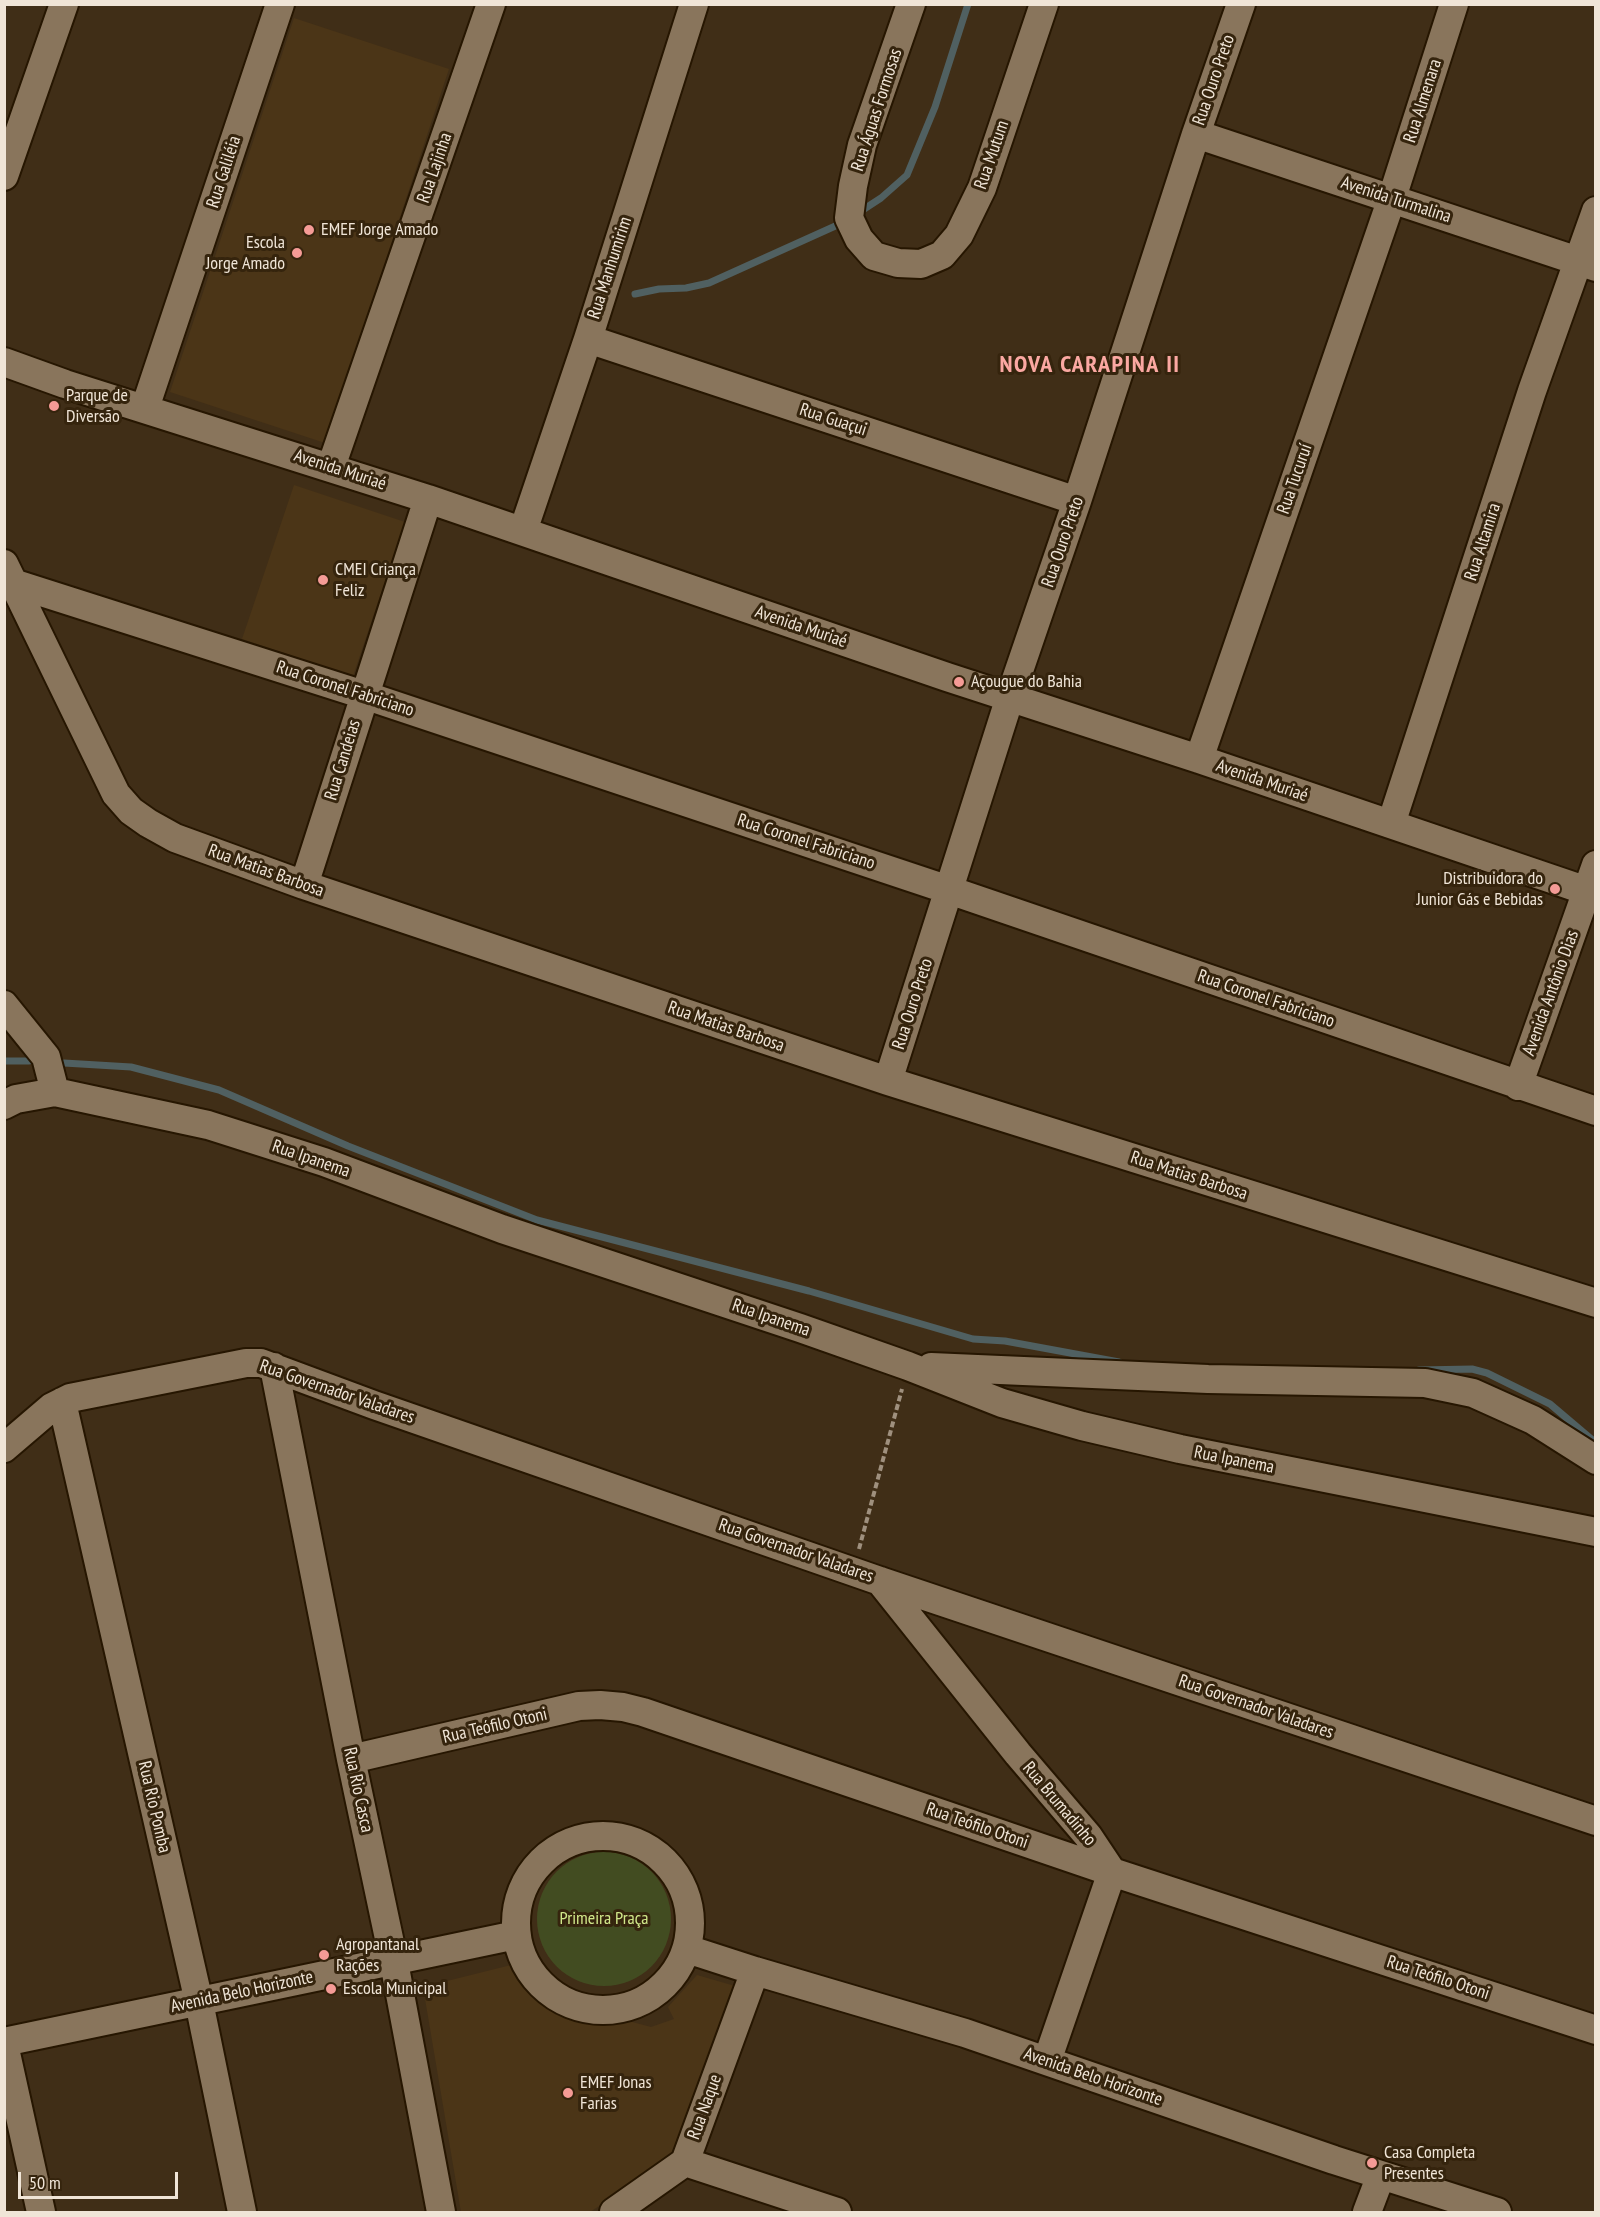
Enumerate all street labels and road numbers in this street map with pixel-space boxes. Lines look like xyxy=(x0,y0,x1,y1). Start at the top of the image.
street label: Rua Ouro Preto xyxy=(1188,32,1240,128)
street label: Rua Águas Formosas xyxy=(847,46,907,174)
street label: Rua Almenara xyxy=(1399,56,1447,146)
street label: Rua Mutum xyxy=(970,118,1014,192)
street label: Rua Lajinha xyxy=(413,130,457,206)
street label: Rua Galiléia xyxy=(202,133,246,211)
street label: Avenida Turmalina xyxy=(1338,172,1454,228)
street label: Rua Manhumirim xyxy=(583,214,637,322)
street label: Rua Guaçui xyxy=(797,399,869,441)
street label: Rua Tucuruí xyxy=(1273,441,1317,517)
street label: Avenida Muriaé xyxy=(291,445,389,495)
street label: Rua Ouro Preto xyxy=(1037,494,1089,590)
street label: Rua Altamira xyxy=(1460,501,1506,583)
street label: Avenida Muriaé xyxy=(752,601,850,653)
street label: Rua Coronel Fabriciano xyxy=(273,657,417,721)
street label: Rua Candeias xyxy=(321,717,365,803)
street label: Avenida Muriaé xyxy=(1213,755,1311,807)
street label: Rua Coronel Fabriciano xyxy=(734,810,878,874)
street label: Rua Matias Barbosa xyxy=(205,840,327,902)
street label: Avenida Antônio Dias xyxy=(1518,927,1584,1059)
street label: Rua Ouro Preto xyxy=(888,956,938,1052)
street label: Rua Coronel Fabriciano xyxy=(1195,965,1337,1033)
street label: Rua Matias Barbosa xyxy=(665,997,787,1057)
street label: Rua Ipanema xyxy=(269,1136,353,1182)
street label: Rua Matias Barbosa xyxy=(1128,1147,1250,1205)
street label: Rua Ipanema xyxy=(729,1295,813,1341)
street label: Rua Governador Valadares xyxy=(257,1355,417,1429)
street label: Rua Ipanema xyxy=(1192,1442,1276,1478)
street label: Rua Governador Valadares xyxy=(716,1514,876,1588)
street label: Rua Governador Valadares xyxy=(1176,1670,1336,1744)
street label: Rua Teófilo Otoni xyxy=(441,1703,549,1749)
street label: Rua Rio Casca xyxy=(338,1745,378,1835)
street label: Rua Brumadinho xyxy=(1018,1758,1100,1850)
street label: Rua Rio Pomba xyxy=(133,1759,175,1855)
street label: Rua Teófilo Otoni xyxy=(923,1798,1031,1854)
street label: Rua Teófilo Otoni xyxy=(1384,1951,1492,2005)
street label: Avenida Belo Horizonte xyxy=(169,1966,315,2018)
street label: Avenida Belo Horizonte xyxy=(1021,2043,1165,2111)
street label: Rua Naque xyxy=(683,2072,727,2142)

